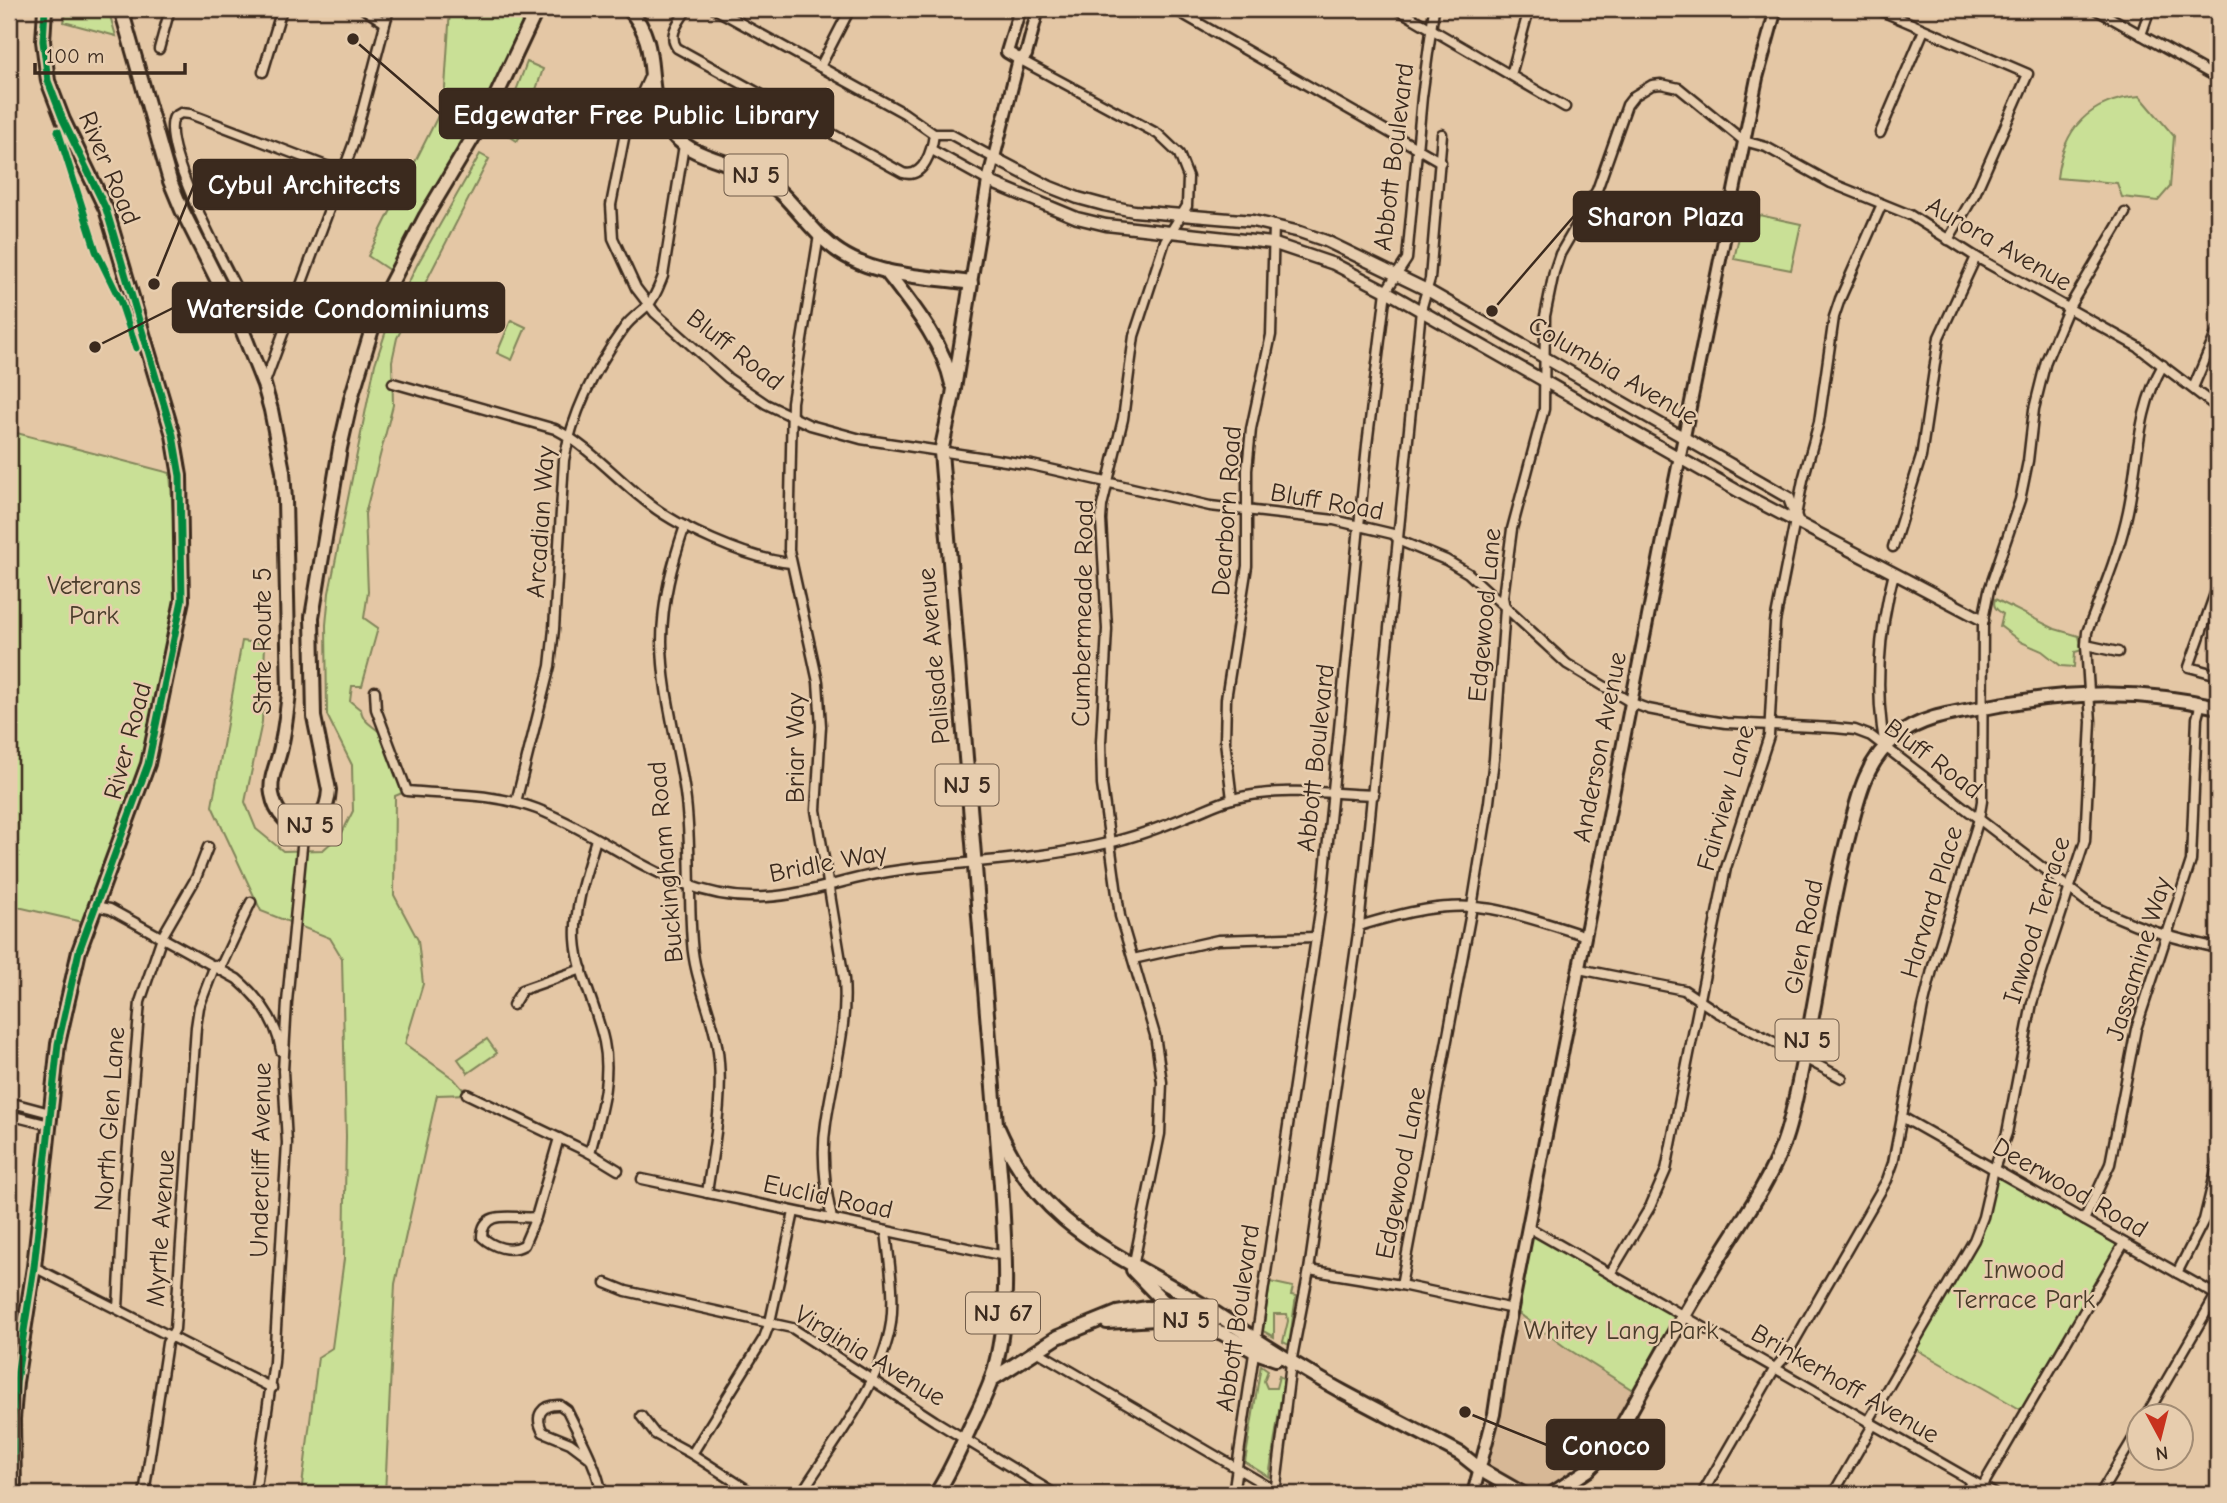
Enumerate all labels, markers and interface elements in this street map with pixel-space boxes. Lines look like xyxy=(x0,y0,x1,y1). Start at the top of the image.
scale bar xyxy=(35,32,186,76)
text: 100 m xyxy=(46,44,104,68)
street label: Abbott Boulevard xyxy=(1368,61,1420,253)
callout: Edgewater Free Public Library xyxy=(440,89,833,138)
text: Edgewater Free Public Library xyxy=(453,99,819,131)
street label: River Road xyxy=(72,107,146,229)
road number: NJ 5 xyxy=(724,154,788,196)
callout: Cybul Architects xyxy=(194,160,415,209)
text: Cybul Architects xyxy=(208,169,400,201)
street label: Aurora Avenue xyxy=(1921,190,2077,298)
callout: Sharon Plaza xyxy=(1574,192,1759,241)
text: Sharon Plaza xyxy=(1588,201,1744,233)
callout: Waterside Condominiums xyxy=(173,283,504,332)
text: Waterside Condominiums xyxy=(187,293,489,325)
street label: Bluff Road xyxy=(681,303,789,397)
street label: Columbia Avenue xyxy=(1523,310,1703,432)
street label: Dearborn Road xyxy=(1206,425,1248,597)
street label: Arcadian Way xyxy=(521,444,561,599)
street label: Bluff Road xyxy=(1268,477,1386,527)
street label: Cumbermeade Road xyxy=(1066,499,1100,727)
street label: Edgewood Lane xyxy=(1462,527,1508,703)
street label: Palisade Avenue xyxy=(911,566,957,746)
street label: State Route 5 xyxy=(248,567,278,715)
park label: Veterans Park xyxy=(47,571,141,631)
street label: Anderson Avenue xyxy=(1567,649,1633,845)
street label: Abbott Boulevard xyxy=(1291,662,1341,854)
street label: River Road xyxy=(98,679,158,803)
street label: Briar Way xyxy=(781,692,811,803)
street label: Bluff Road xyxy=(1878,713,1988,805)
street label: Fairview Lane xyxy=(1691,721,1761,875)
street label: Buckingham Road xyxy=(642,760,690,964)
road number: NJ 5 xyxy=(936,764,998,806)
road number: NJ 5 xyxy=(278,804,342,846)
street label: Harvard Place xyxy=(1895,822,1969,982)
street label: Inwood Terrace xyxy=(1997,833,2077,1007)
street label: Bridle Way xyxy=(767,837,890,889)
street label: Jassamine Way xyxy=(2100,873,2178,1044)
street label: Glen Road xyxy=(1778,877,1830,997)
road number: NJ 5 xyxy=(1776,1020,1839,1060)
street label: North Glen Lane xyxy=(89,1026,131,1212)
street label: Undercliff Avenue xyxy=(244,1062,278,1258)
street label: Edgewood Lane xyxy=(1370,1084,1432,1262)
street label: Deerwood Road xyxy=(1987,1132,2153,1244)
street label: Myrtle Avenue xyxy=(141,1148,181,1308)
street label: Euclid Road xyxy=(760,1169,896,1225)
street label: Abbott Boulevard xyxy=(1210,1222,1266,1414)
park label: Inwood Terrace Park xyxy=(1953,1255,2095,1315)
road number: NJ 67 xyxy=(966,1293,1040,1334)
street label: Virginia Avenue xyxy=(789,1299,951,1413)
road number: NJ 5 xyxy=(1154,1300,1218,1340)
park label: Whitey Lang Park xyxy=(1523,1316,1719,1346)
street label: Brinkerhoff Avenue xyxy=(1746,1318,1944,1450)
north arrow xyxy=(2126,1402,2196,1472)
callout: Conoco xyxy=(1547,1420,1664,1469)
text: Conoco xyxy=(1562,1430,1650,1462)
text: N xyxy=(2154,1441,2169,1465)

